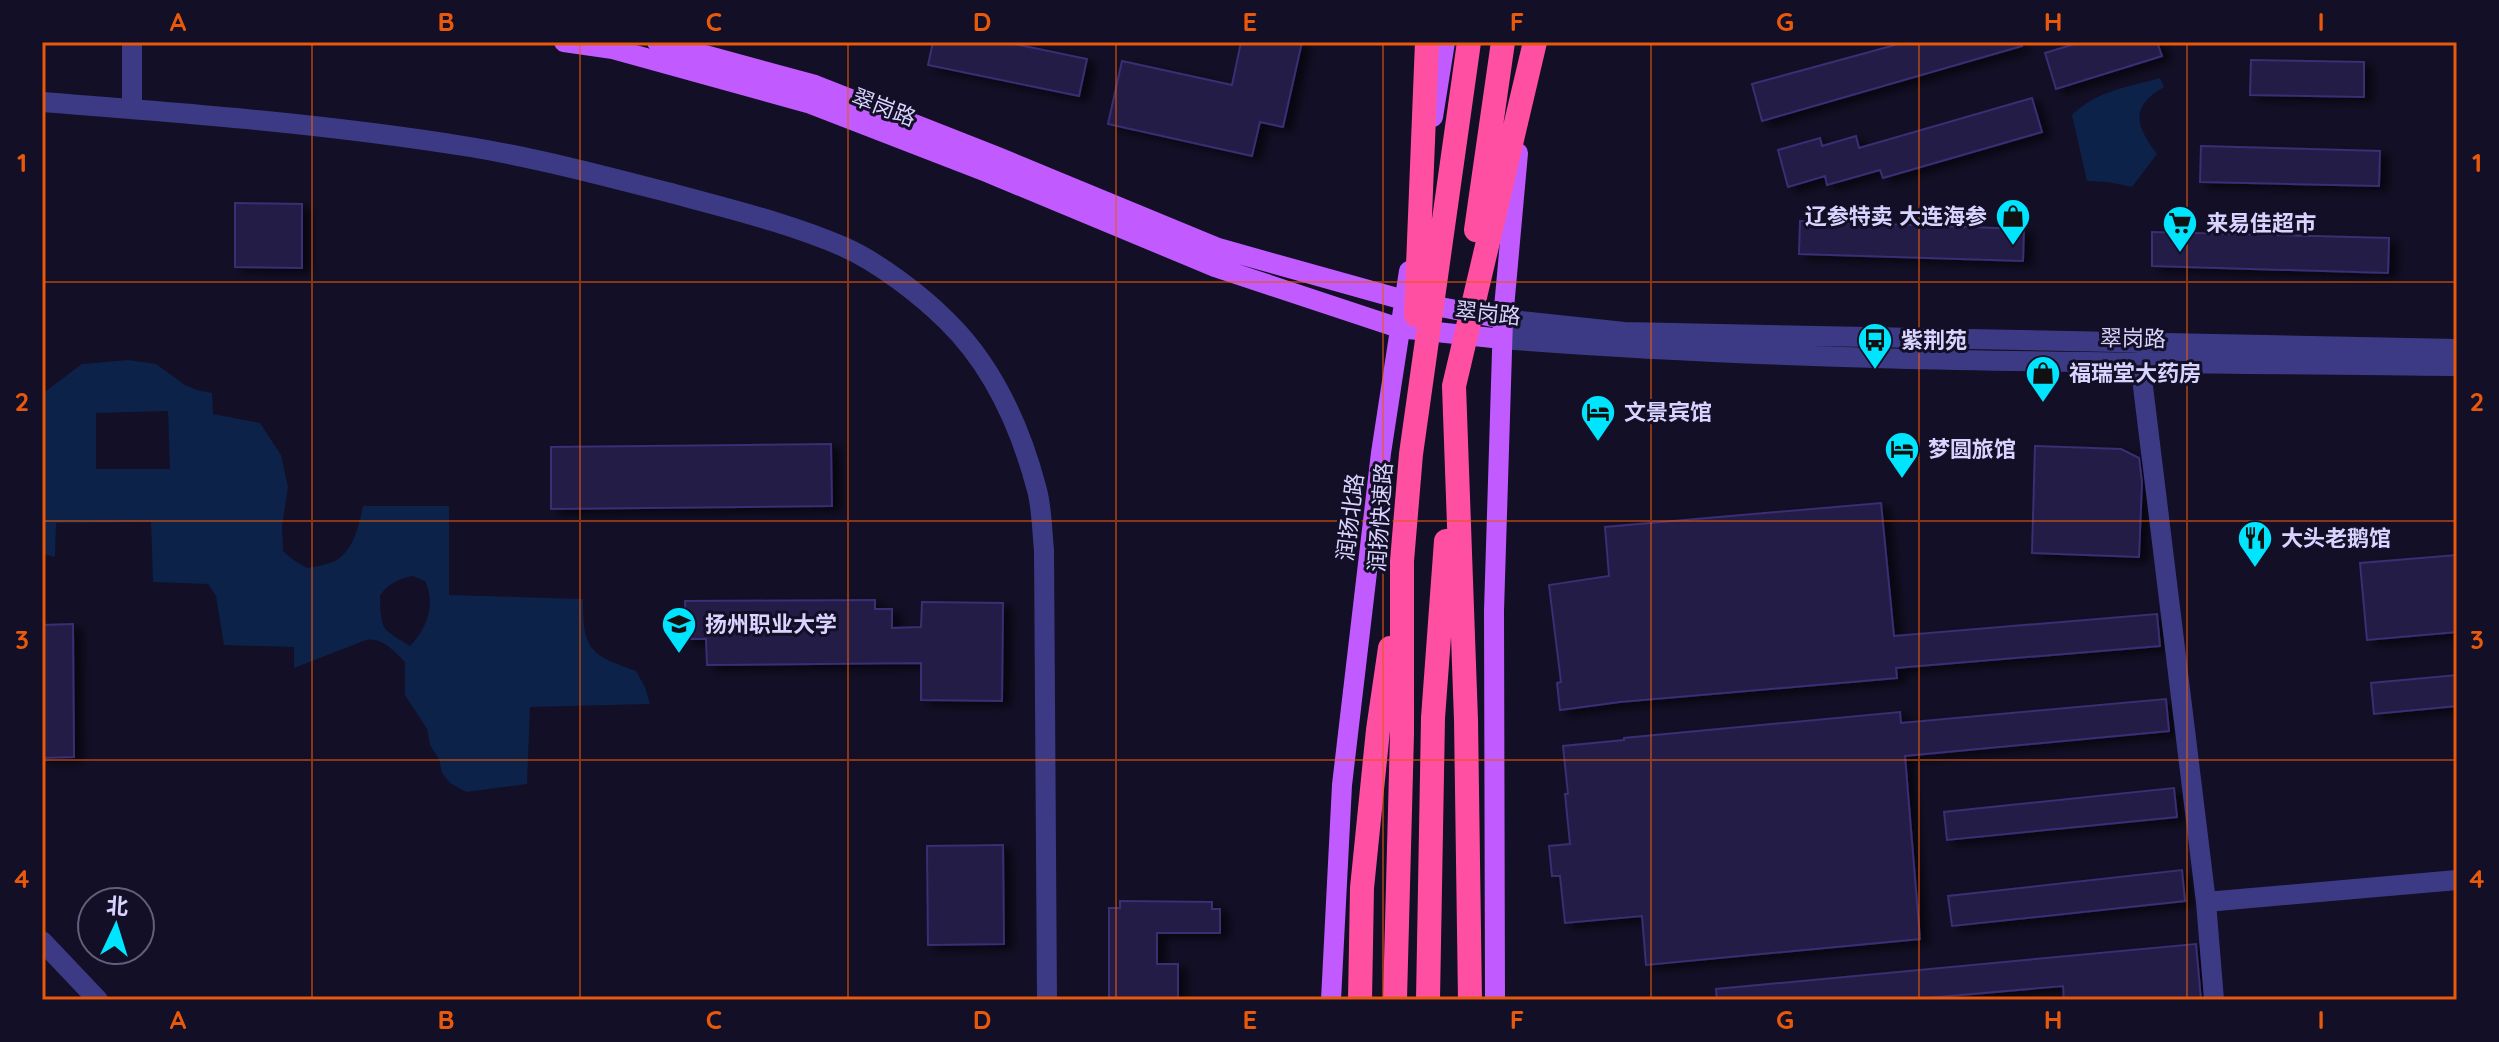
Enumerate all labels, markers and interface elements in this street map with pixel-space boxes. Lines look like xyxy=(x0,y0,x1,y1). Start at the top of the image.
text: A xyxy=(170,5,187,38)
text: B xyxy=(437,5,455,38)
text: C xyxy=(706,5,722,38)
text: D xyxy=(973,5,991,38)
text: E xyxy=(1243,5,1257,38)
text: F xyxy=(1510,5,1524,38)
text: G xyxy=(1776,5,1794,38)
text: H xyxy=(2044,5,2062,38)
text: I xyxy=(2317,5,2325,38)
street label: 翠岗路 xyxy=(848,82,920,132)
text: 1 xyxy=(17,146,27,179)
text: 1 xyxy=(2472,146,2482,179)
shop icon: 辽参特卖 大连海参 xyxy=(1994,197,2032,247)
place label: 辽参特卖 大连海参 xyxy=(1805,202,1987,230)
supermarket icon: 来易佳超市 xyxy=(2161,204,2199,254)
place label: 来易佳超市 xyxy=(2206,209,2316,237)
street label: 翠岗路 xyxy=(1454,296,1522,330)
bus stop icon: 紫荆苑 xyxy=(1856,321,1894,371)
street label: 翠岗路 xyxy=(2100,323,2166,353)
place label: 紫荆苑 xyxy=(1901,326,1967,354)
shop icon: 福瑞堂大药房 xyxy=(2024,354,2062,404)
place label: 福瑞堂大药房 xyxy=(2069,359,2201,387)
text: 2 xyxy=(15,385,29,418)
text: 2 xyxy=(2470,385,2484,418)
hotel icon: 文景宾馆 xyxy=(1579,393,1617,443)
place label: 文景宾馆 xyxy=(1624,398,1712,426)
hotel icon: 梦圆旅馆 xyxy=(1883,430,1921,480)
place label: 梦圆旅馆 xyxy=(1928,435,2016,463)
street label: 润扬快速路 xyxy=(1362,461,1398,573)
street label: 润扬北路 xyxy=(1331,472,1369,562)
restaurant icon: 大头老鹅馆 xyxy=(2236,519,2274,569)
place label: 大头老鹅馆 xyxy=(2281,524,2391,552)
school or university icon: 扬州职业大学 xyxy=(660,605,698,655)
place label: 扬州职业大学 xyxy=(705,610,837,638)
text: 3 xyxy=(15,623,29,656)
text: 3 xyxy=(2470,623,2484,656)
text: 4 xyxy=(14,862,30,895)
text: 4 xyxy=(2469,862,2485,895)
north arrow xyxy=(76,886,156,966)
text: 北 xyxy=(105,891,129,921)
text: A xyxy=(170,1003,187,1036)
text: B xyxy=(437,1003,455,1036)
text: C xyxy=(706,1003,722,1036)
text: D xyxy=(973,1003,991,1036)
text: E xyxy=(1243,1003,1257,1036)
text: F xyxy=(1510,1003,1524,1036)
text: G xyxy=(1776,1003,1794,1036)
text: H xyxy=(2044,1003,2062,1036)
text: I xyxy=(2317,1003,2325,1036)

